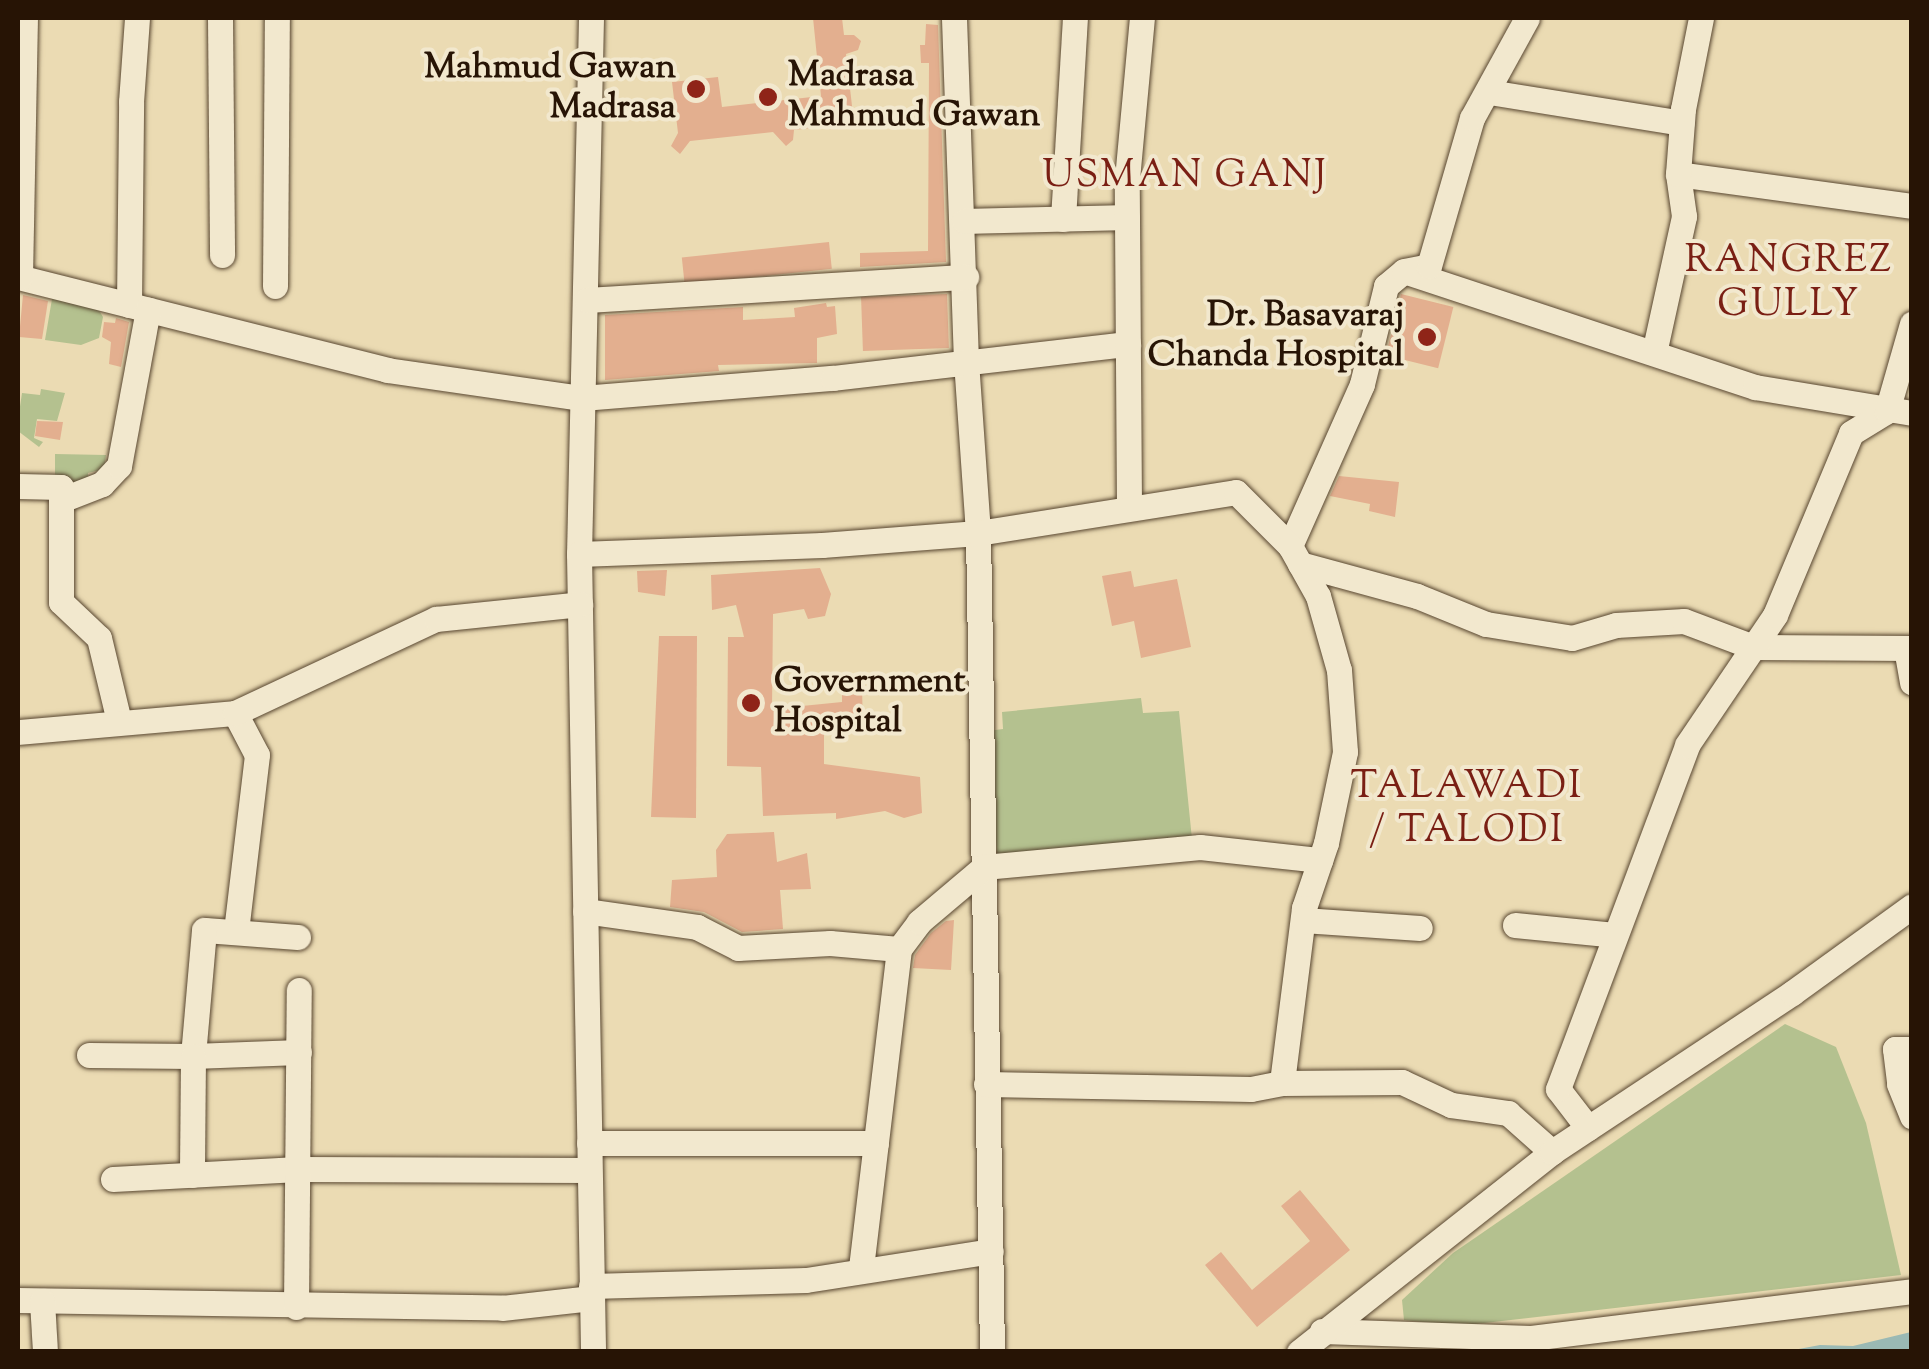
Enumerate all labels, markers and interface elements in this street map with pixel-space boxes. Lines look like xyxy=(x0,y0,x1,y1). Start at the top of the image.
place label: Mahmud Gawan Madrasa xyxy=(424,48,676,130)
place label: Madrasa Mahmud Gawan xyxy=(788,56,1040,138)
marker: Mahmud Gawan Madrasa xyxy=(685,78,707,100)
marker: Madrasa Mahmud Gawan xyxy=(757,86,779,108)
district label: USMAN GANJ xyxy=(1042,155,1328,201)
district label: RANGREZ GULLY xyxy=(1685,240,1893,330)
place label: Dr. Basavaraj Chanda Hospital xyxy=(1148,296,1404,378)
marker: Dr. Basavaraj Chanda Hospital xyxy=(1414,324,1440,350)
place label: Government Hospital xyxy=(774,662,965,744)
marker: Government Hospital xyxy=(738,690,764,716)
district label: TALAWADI / TALODI xyxy=(1351,766,1583,856)

